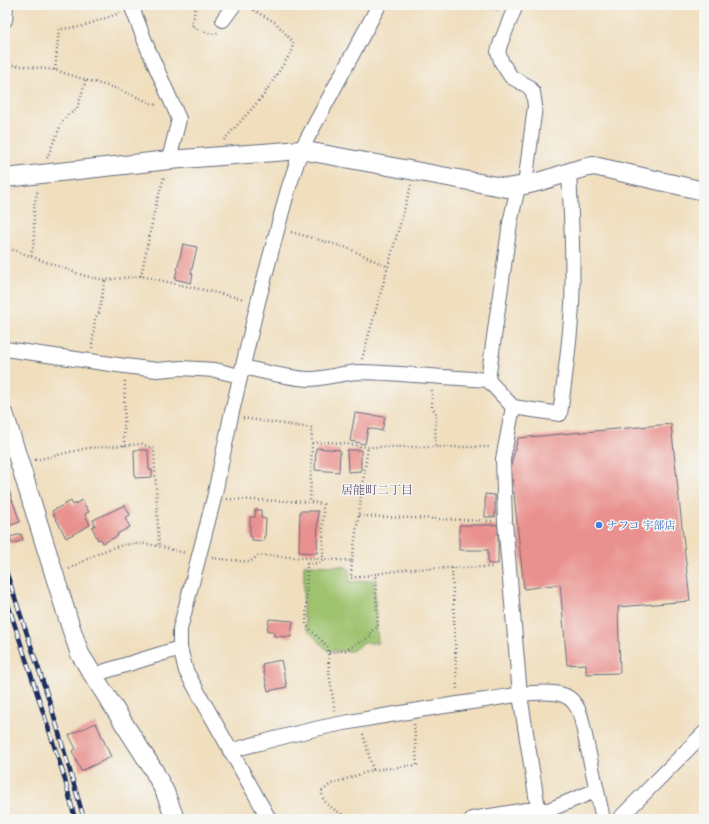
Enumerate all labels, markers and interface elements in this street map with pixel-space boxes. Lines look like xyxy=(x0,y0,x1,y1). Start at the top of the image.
district label: 居能町二丁目 xyxy=(341,482,413,497)
place label: ナフコ 宇部店 xyxy=(607,518,675,532)
marker: ナフコ 宇部店 xyxy=(594,520,604,530)

